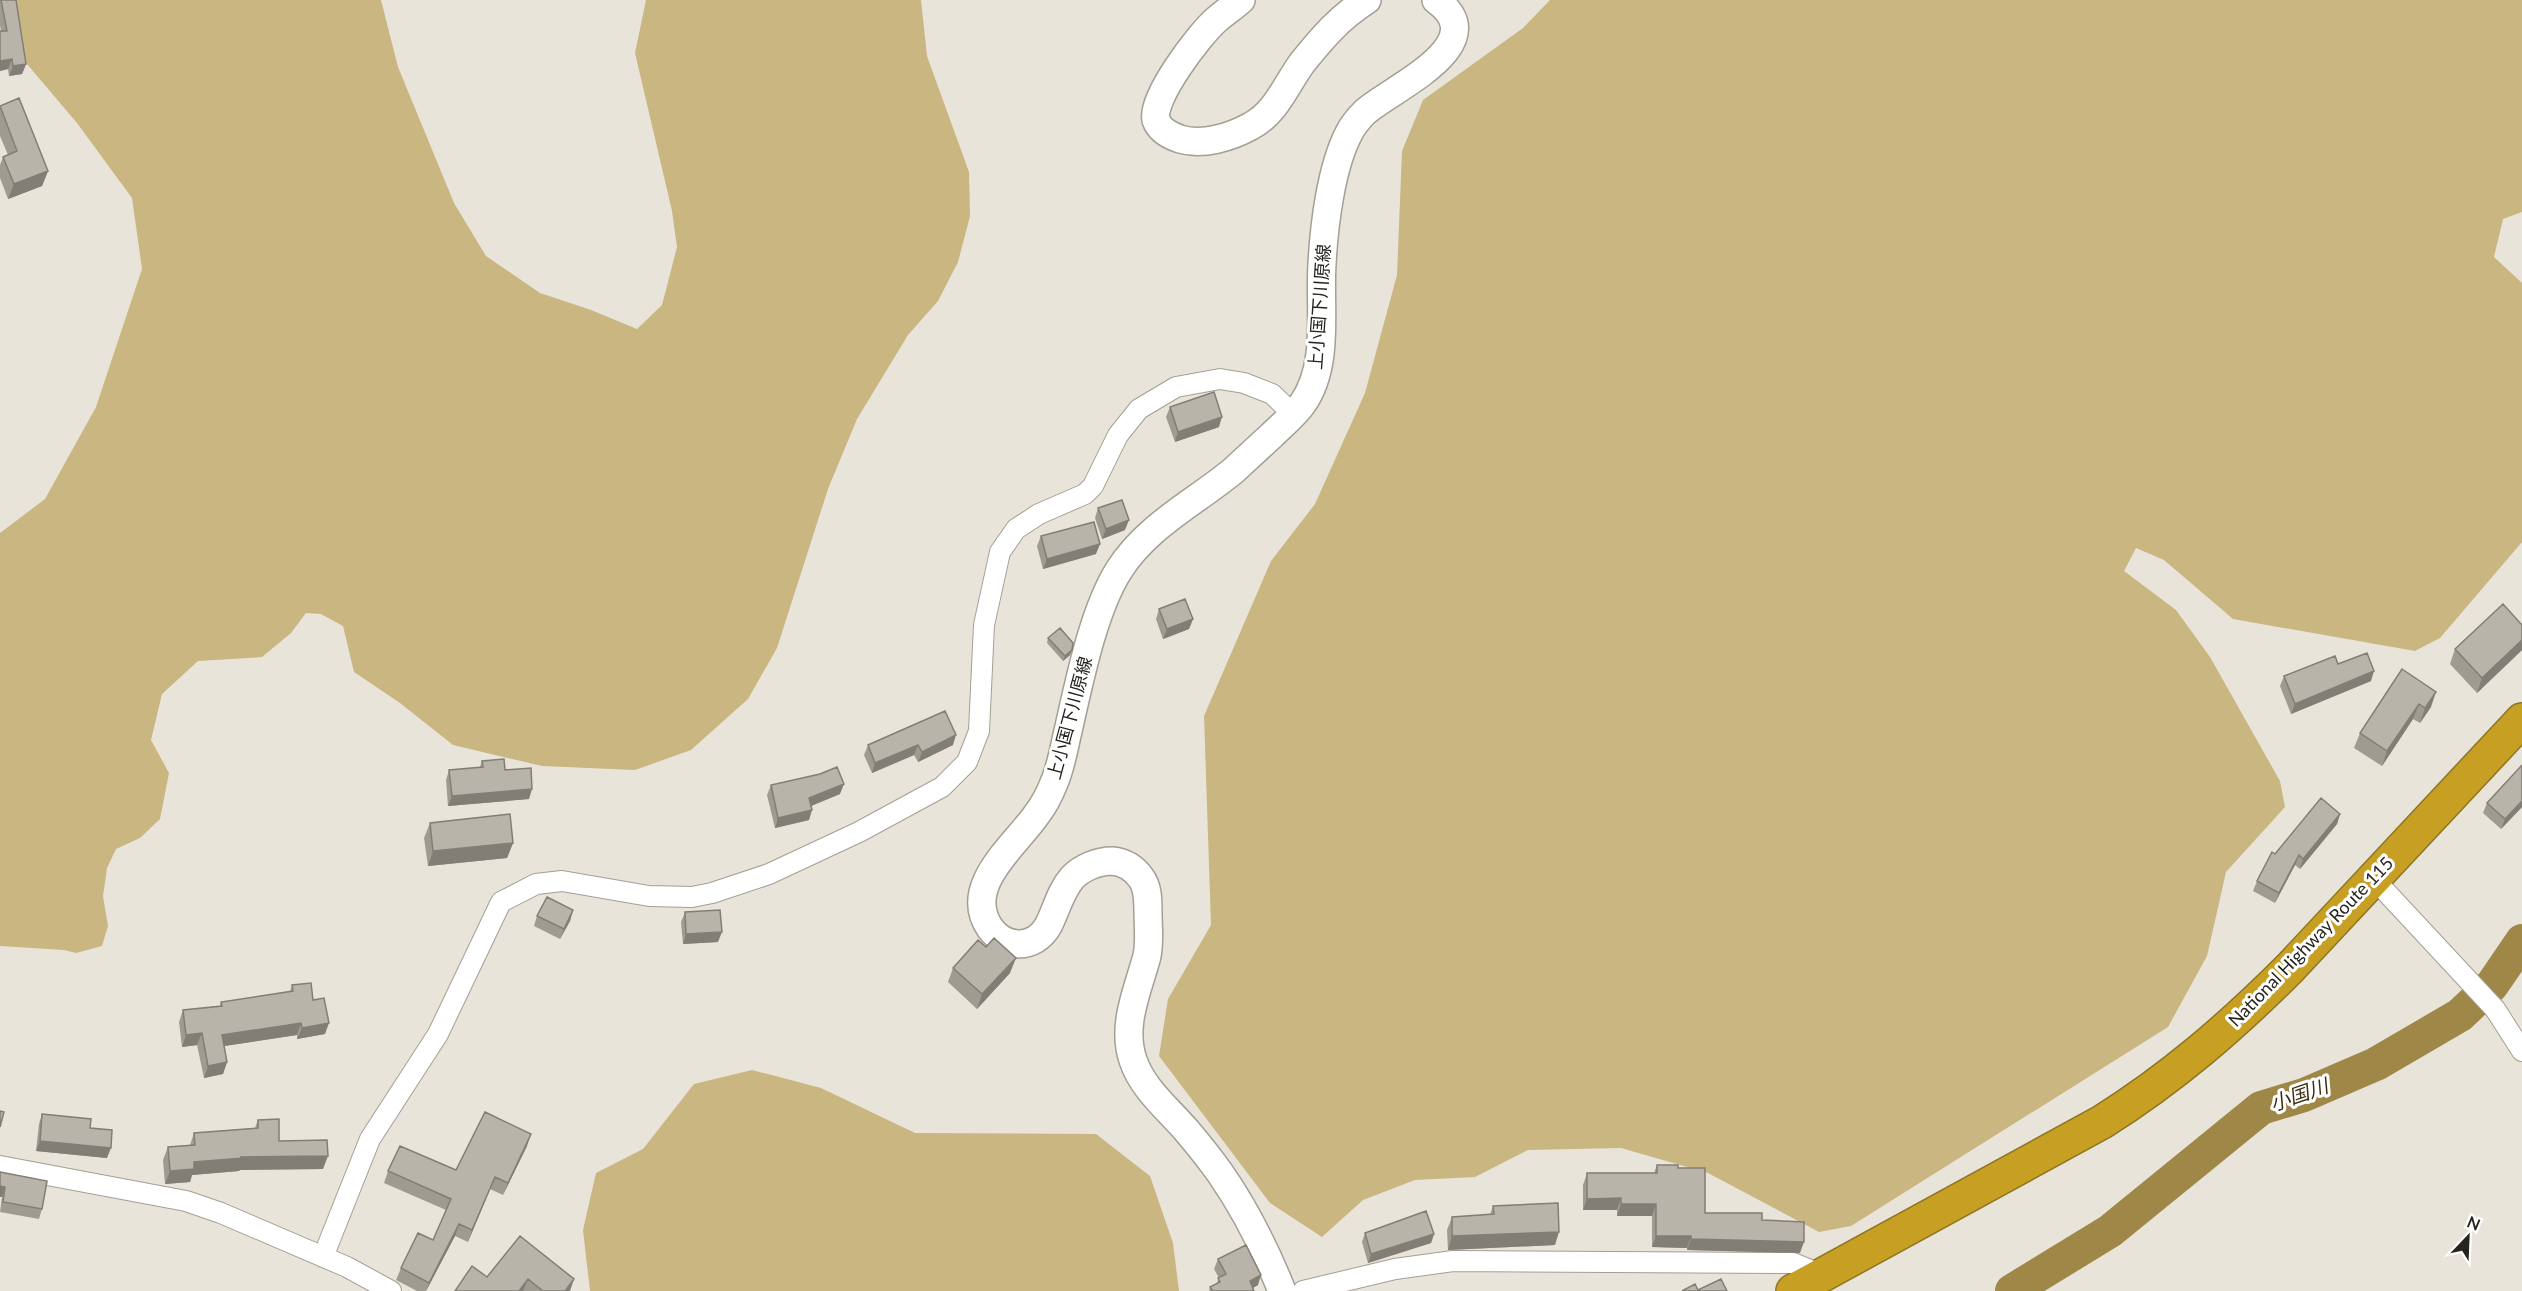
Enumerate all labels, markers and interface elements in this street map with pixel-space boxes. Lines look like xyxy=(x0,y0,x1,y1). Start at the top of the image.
street label: 上小国下川原線 xyxy=(1304,243,1334,371)
street label: 上小国下川原線 xyxy=(1042,654,1096,781)
street label: National Highway Route 115 xyxy=(2223,852,2397,1031)
water label: 小国川 xyxy=(2266,1072,2333,1115)
north arrow xyxy=(2438,1207,2498,1267)
text: N xyxy=(2465,1212,2483,1234)

